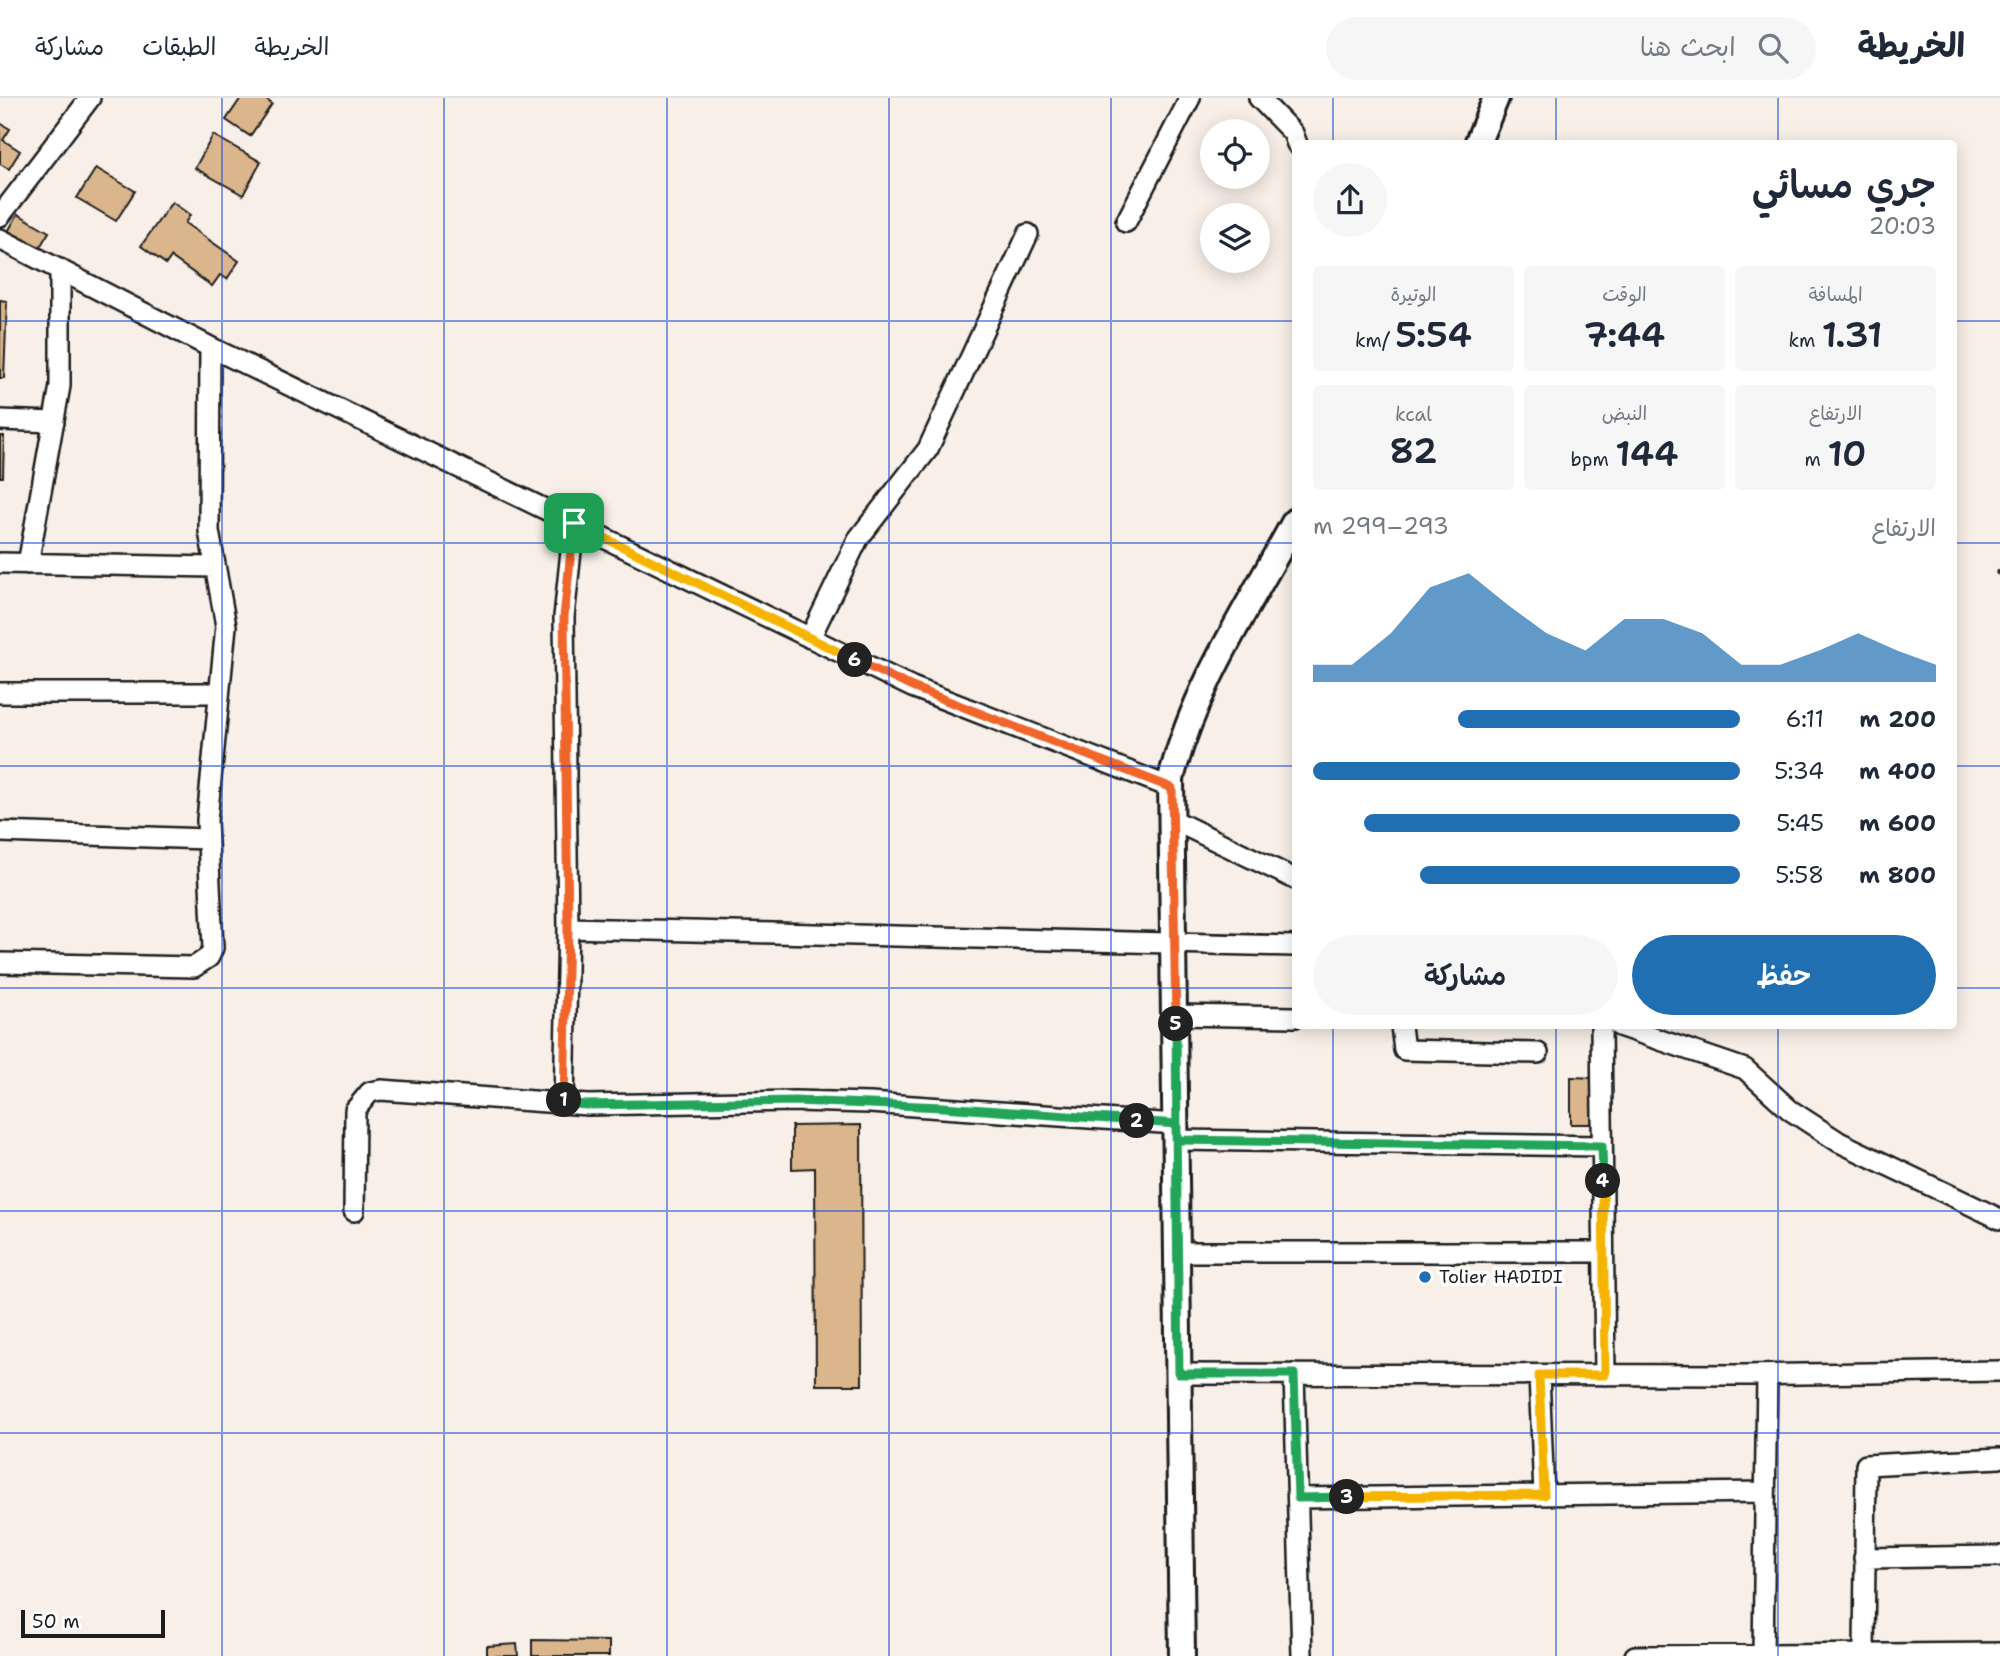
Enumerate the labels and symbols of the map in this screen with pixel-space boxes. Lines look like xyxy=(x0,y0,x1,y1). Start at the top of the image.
pin xyxy=(544,493,604,553)
pin: 6 xyxy=(838,642,872,678)
pin: 5 xyxy=(1158,1006,1194,1042)
pin: 1 xyxy=(546,1082,582,1118)
pin: 2 xyxy=(1120,1104,1154,1138)
pin: 4 xyxy=(1586,1164,1620,1198)
place label: Tolier HADIDI xyxy=(1439,1265,1563,1289)
marker: Tolier HADIDI xyxy=(1417,1269,1433,1285)
pin: 3 xyxy=(1330,1480,1364,1514)
scale bar xyxy=(21,1607,164,1639)

